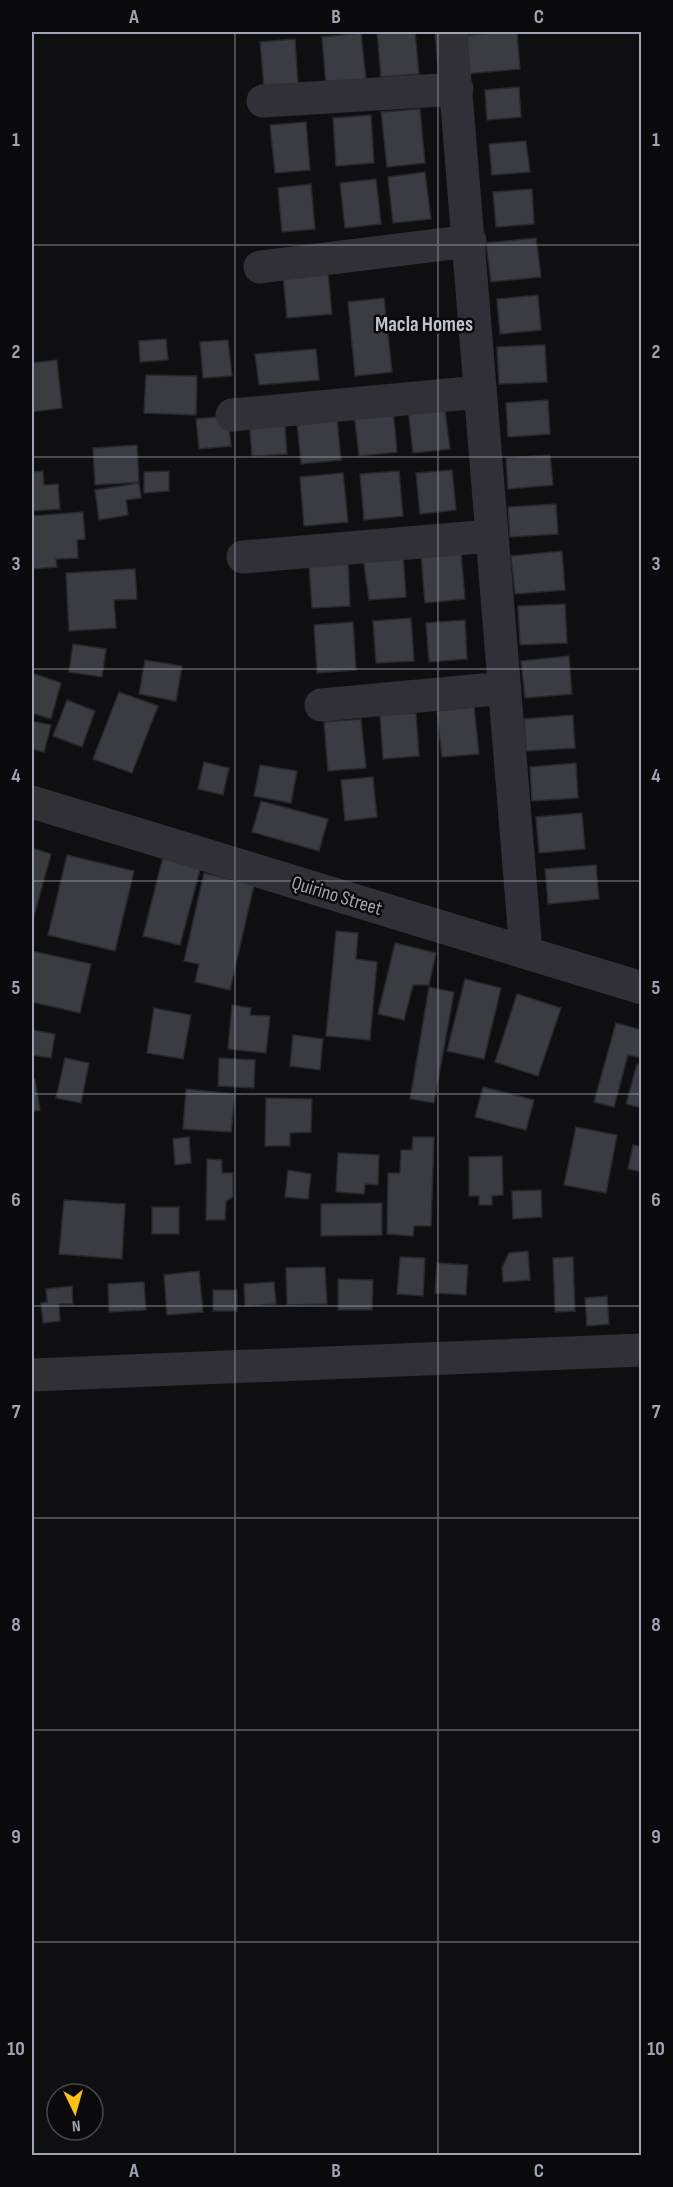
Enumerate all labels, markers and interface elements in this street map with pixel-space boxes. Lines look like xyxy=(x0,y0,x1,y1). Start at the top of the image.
text: A xyxy=(128,5,139,29)
text: B xyxy=(331,5,341,29)
text: C xyxy=(534,5,544,29)
text: 1 xyxy=(12,128,20,152)
text: 1 xyxy=(652,128,660,152)
district label: Macla Homes xyxy=(375,312,473,337)
text: 2 xyxy=(12,340,20,364)
text: 2 xyxy=(652,340,660,364)
text: 3 xyxy=(12,552,21,576)
text: 3 xyxy=(652,552,661,576)
text: 4 xyxy=(11,764,21,788)
text: 4 xyxy=(651,764,661,788)
street label: Quirino Street xyxy=(288,871,385,921)
text: 5 xyxy=(12,976,21,1000)
text: 5 xyxy=(652,976,661,1000)
text: 6 xyxy=(11,1188,21,1212)
text: 6 xyxy=(651,1188,661,1212)
text: 7 xyxy=(12,1400,21,1424)
text: 7 xyxy=(652,1400,661,1424)
text: 8 xyxy=(11,1613,21,1637)
text: 8 xyxy=(651,1613,661,1637)
text: 9 xyxy=(11,1825,21,1849)
text: 9 xyxy=(651,1825,661,1849)
text: 10 xyxy=(7,2037,25,2061)
text: 10 xyxy=(647,2037,665,2061)
north arrow xyxy=(45,2082,105,2142)
text: N xyxy=(71,2116,81,2135)
text: A xyxy=(128,2159,139,2183)
text: B xyxy=(331,2159,341,2183)
text: C xyxy=(534,2159,544,2183)

